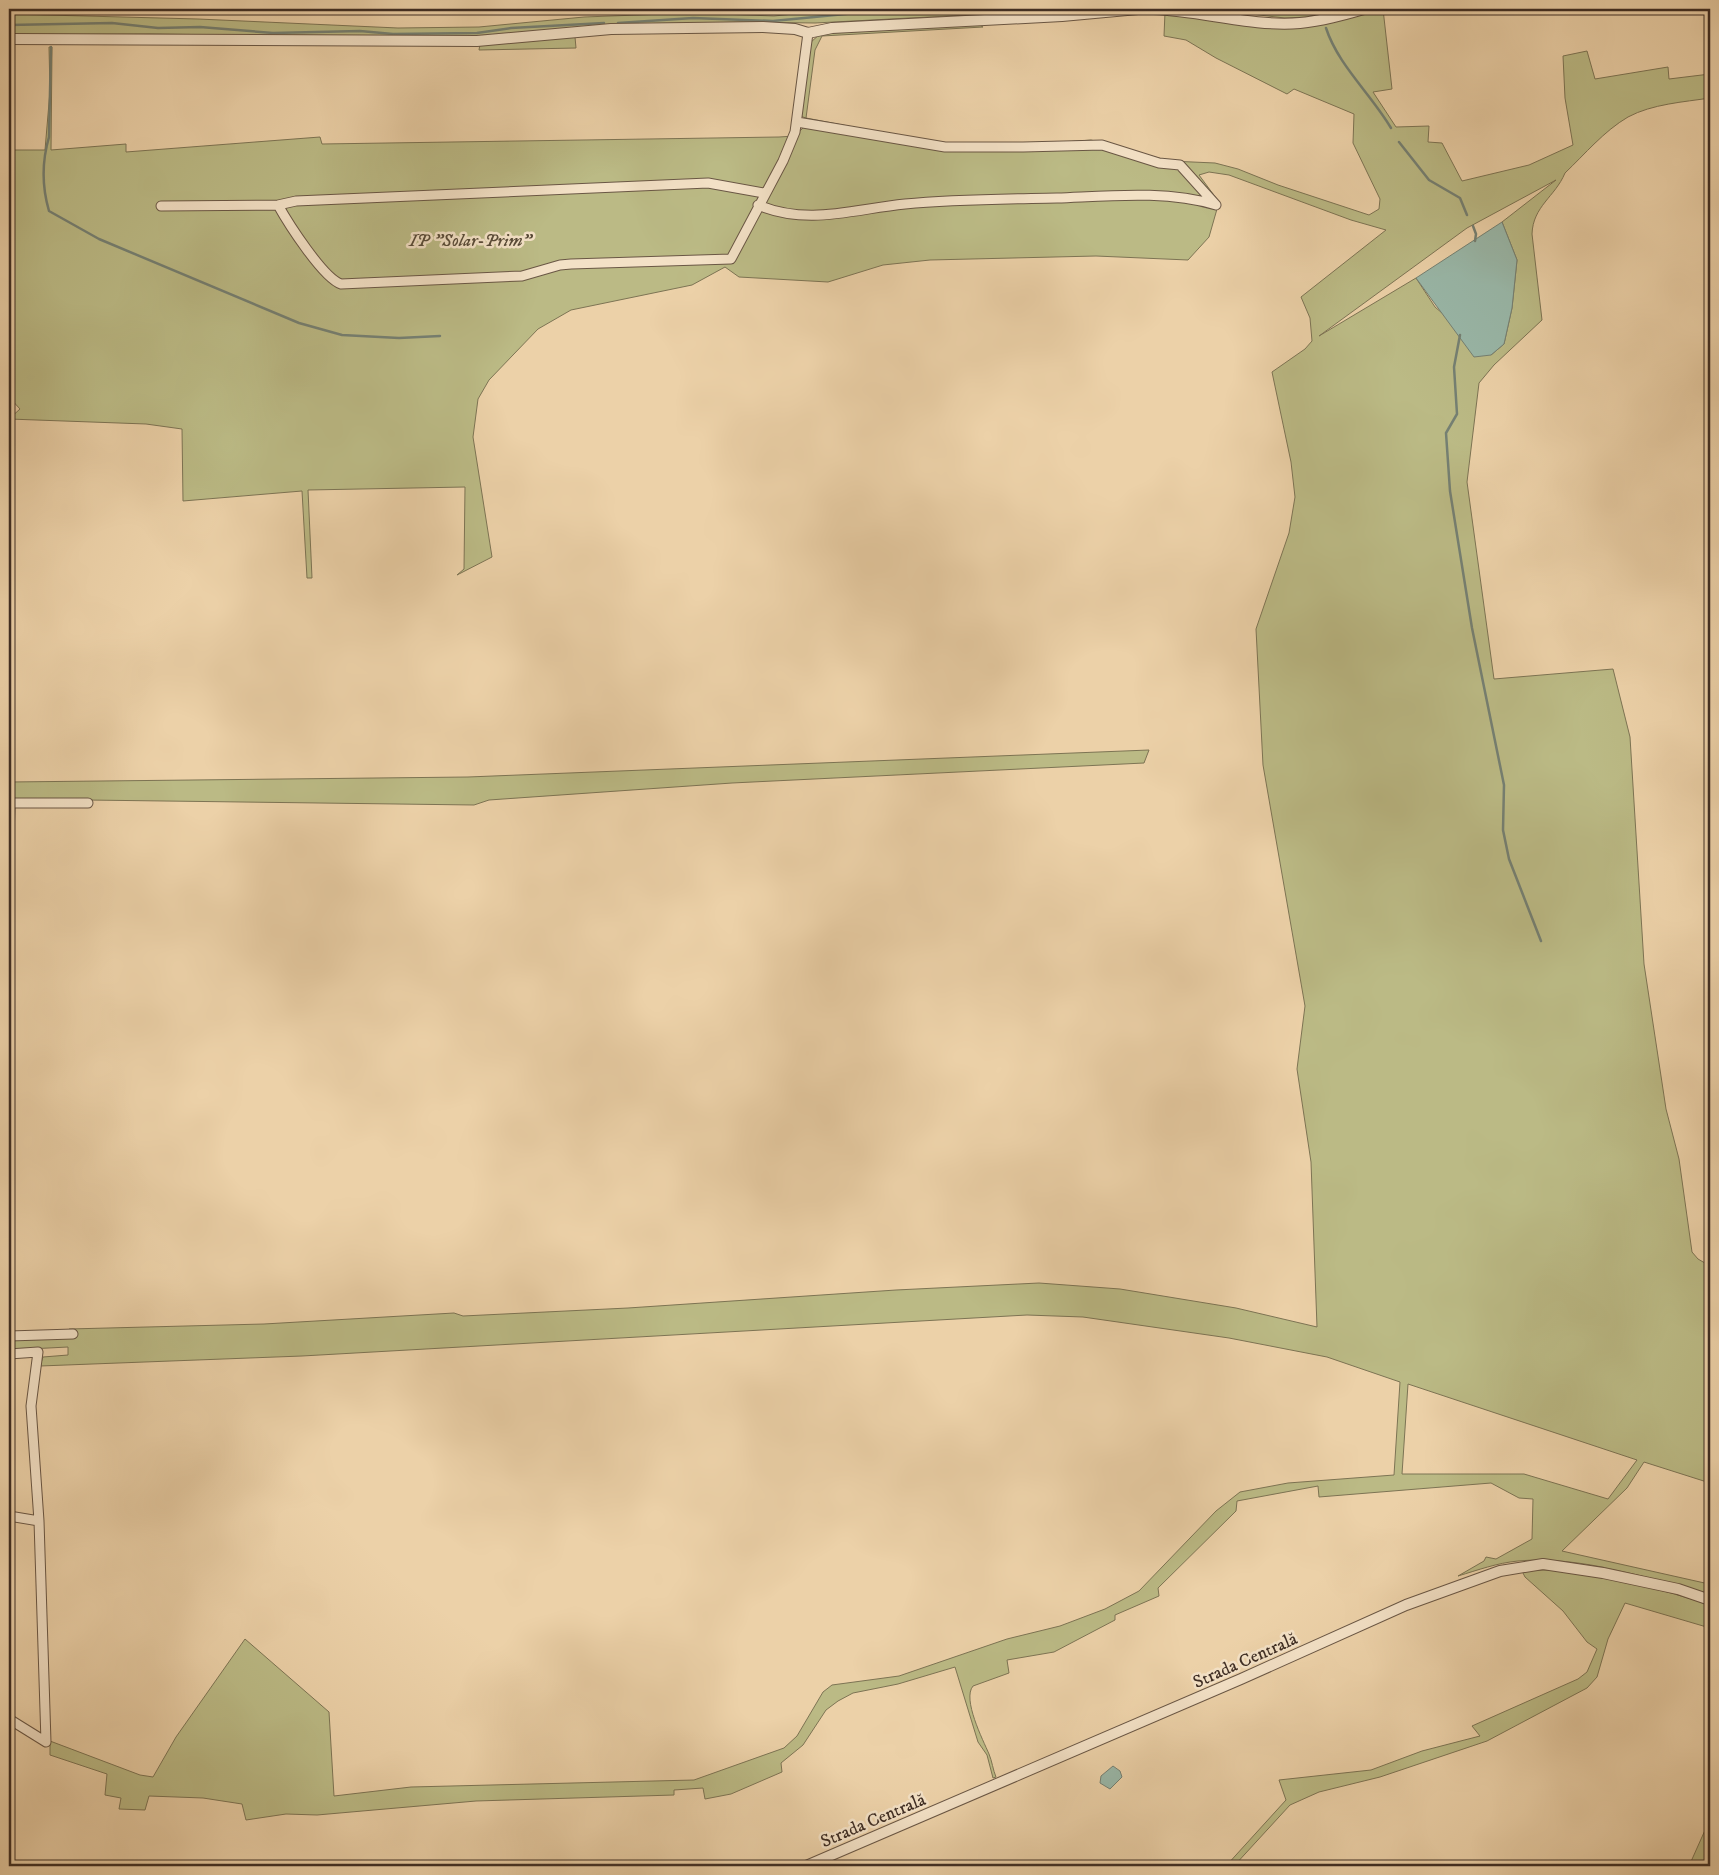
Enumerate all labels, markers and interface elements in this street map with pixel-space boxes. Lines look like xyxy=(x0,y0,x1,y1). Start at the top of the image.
park label: IP "Solar-Prim" xyxy=(408,230,534,252)
street label: Strada Centrală xyxy=(1190,1628,1301,1694)
street label: Strada Centrală xyxy=(818,1789,930,1853)

